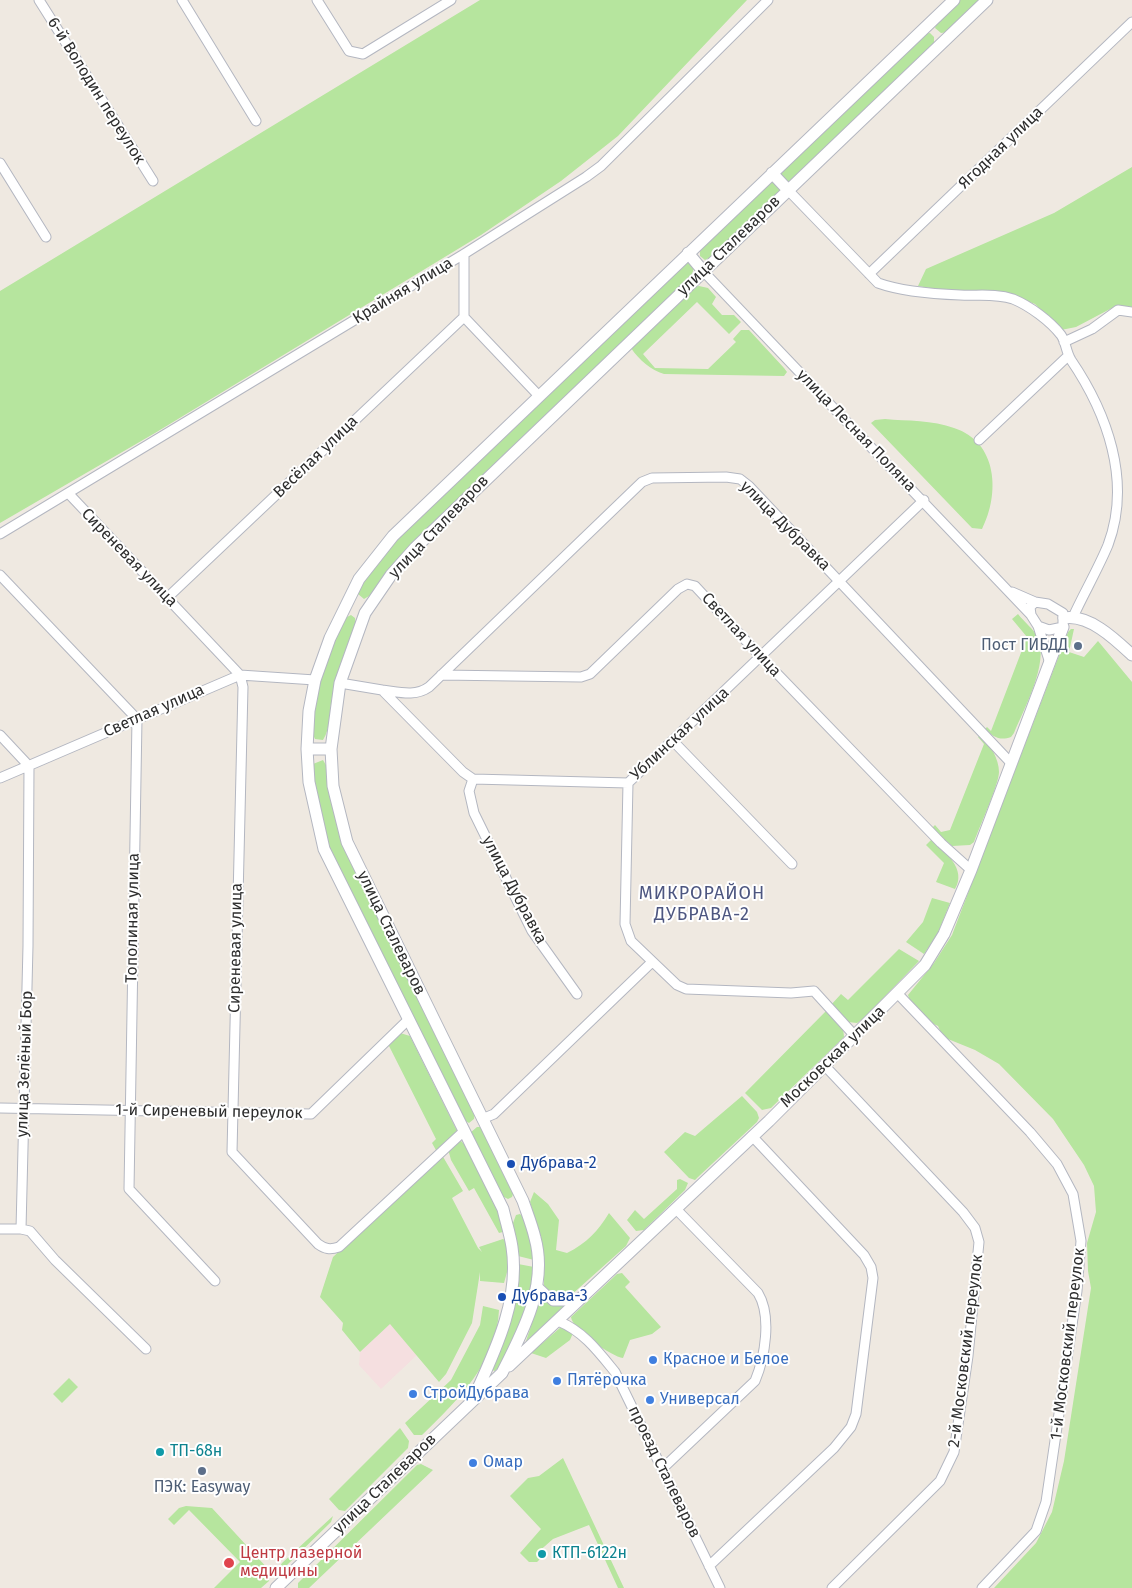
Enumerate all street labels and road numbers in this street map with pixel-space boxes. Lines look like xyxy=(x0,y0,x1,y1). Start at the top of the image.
street label: 6-й Володин переулок xyxy=(43,14,149,168)
street label: Ягодная улица xyxy=(955,103,1047,193)
street label: улица Сталеваров xyxy=(674,192,784,300)
street label: Крайняя улица xyxy=(350,254,456,328)
street label: улица Лесная Поляна xyxy=(792,366,920,496)
street label: Весёлая улица xyxy=(270,412,362,502)
street label: улица Сталеваров xyxy=(385,472,493,582)
street label: улица Дубравка xyxy=(736,477,834,575)
street label: Сиреневая улица xyxy=(77,505,181,611)
street label: Светлая улица xyxy=(697,589,785,681)
street label: Светлая улица xyxy=(101,680,207,742)
street label: Ублинская улица xyxy=(627,683,733,785)
street label: улица Дубравка xyxy=(477,833,551,947)
street label: Тополиная улица xyxy=(122,853,144,983)
street label: улица Сталеваров xyxy=(353,868,429,998)
street label: Сиреневая улица xyxy=(225,883,247,1013)
street label: улица Зелёный Бор xyxy=(13,990,37,1138)
street label: Московская улица xyxy=(777,1002,889,1112)
street label: 1-й Сиреневый переулок xyxy=(115,1101,303,1123)
street label: 1-й Московский переулок xyxy=(1047,1247,1089,1441)
street label: 2-й Московский переулок xyxy=(945,1253,987,1449)
street label: проезд Сталеваров xyxy=(624,1403,704,1541)
street label: улица Сталеваров xyxy=(330,1430,440,1538)

